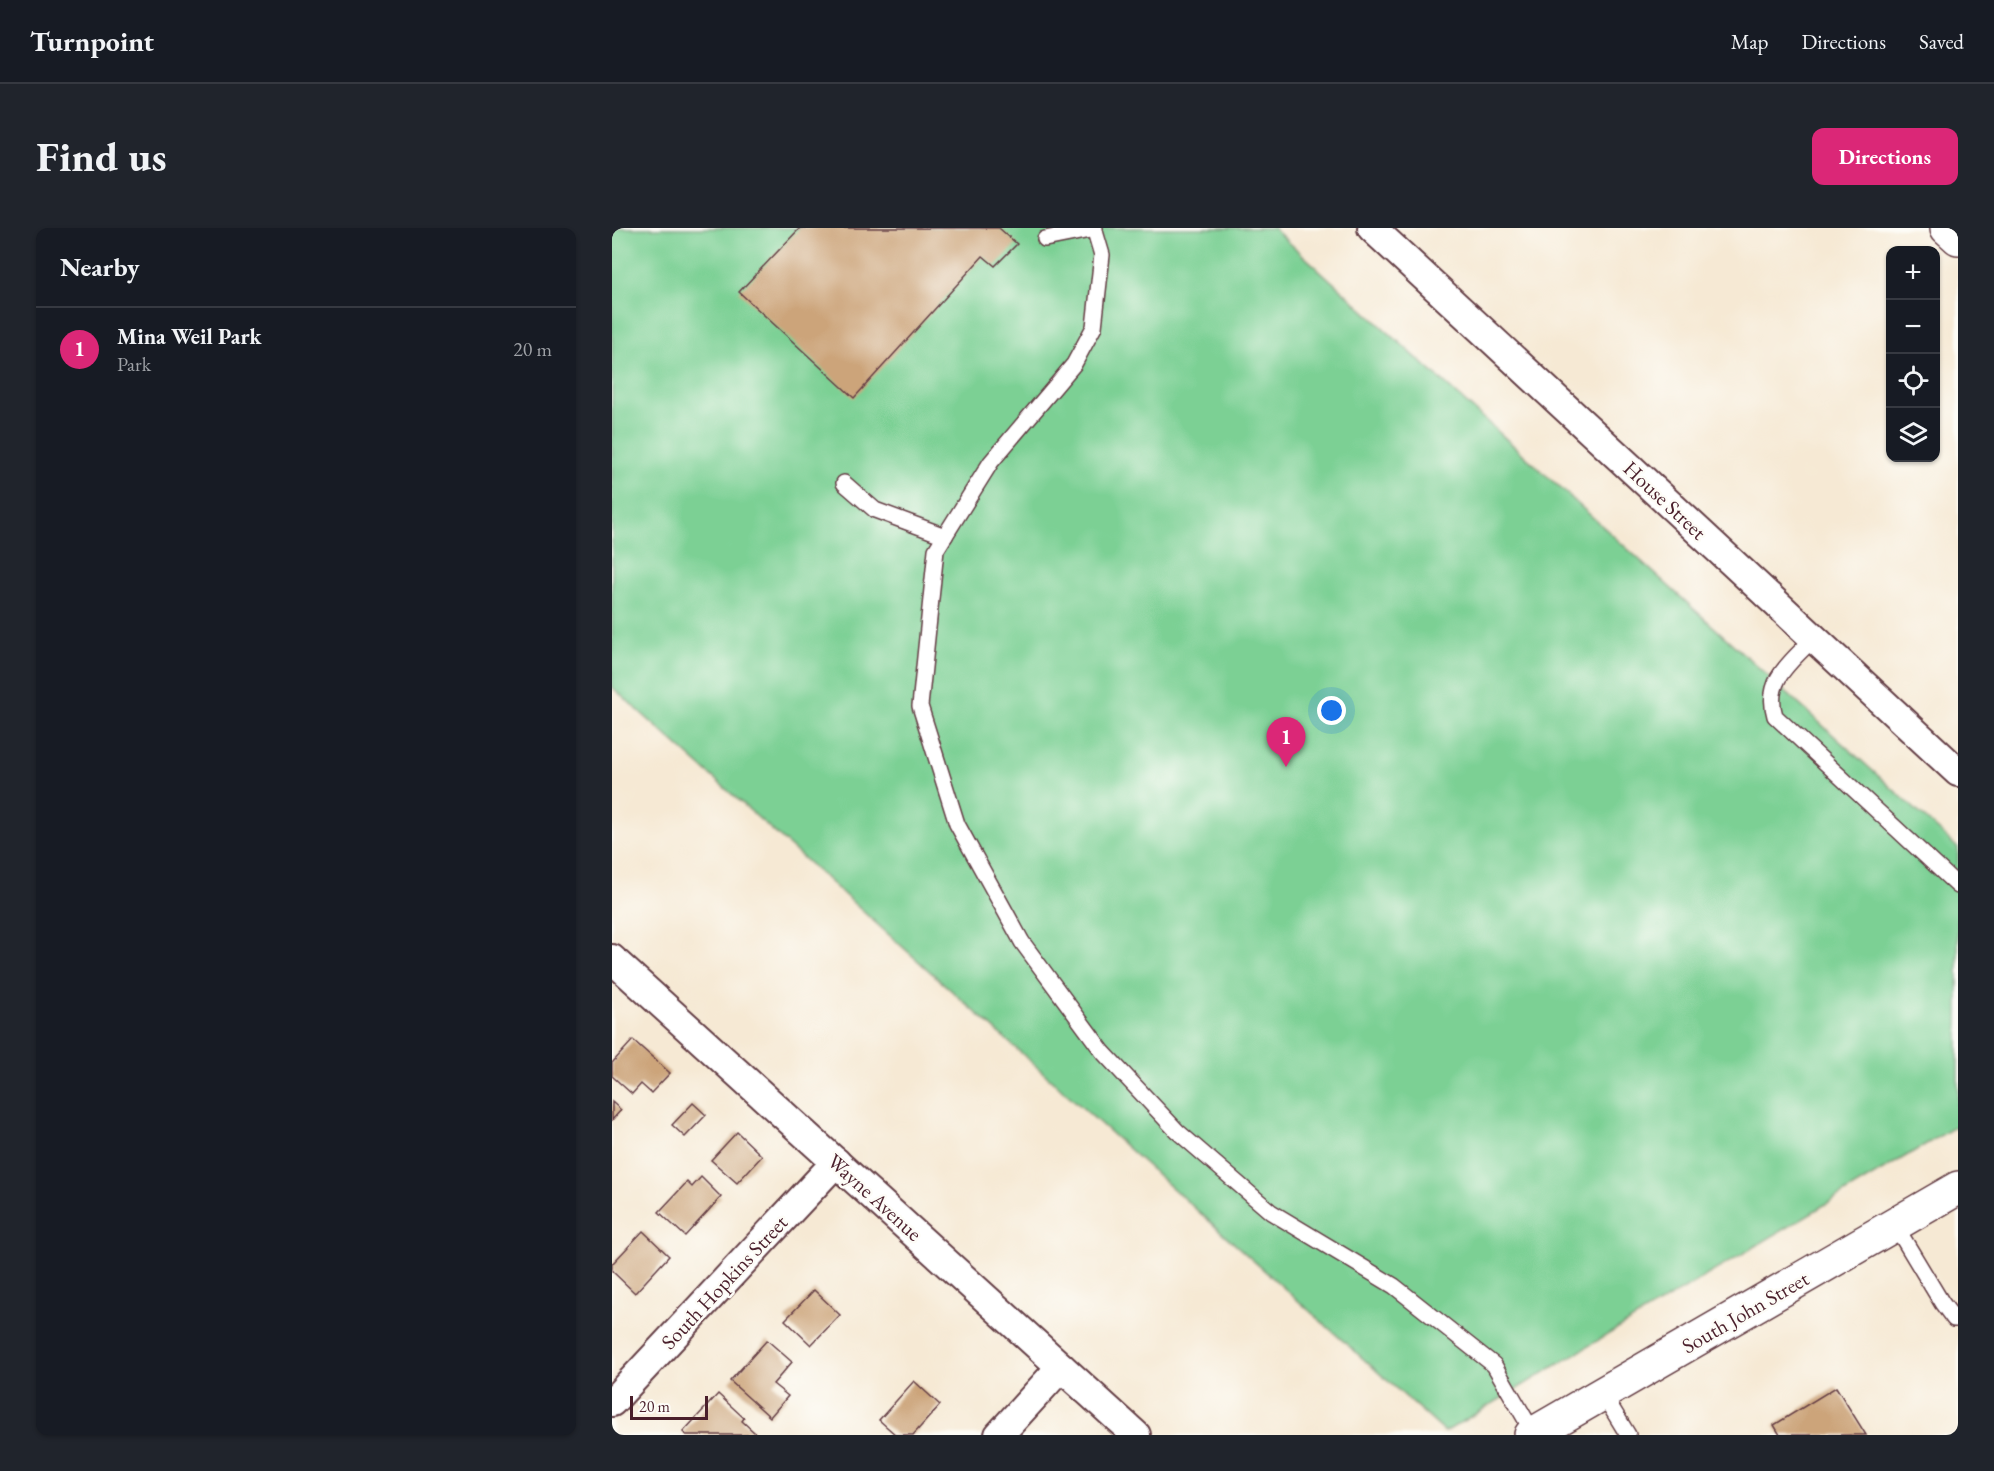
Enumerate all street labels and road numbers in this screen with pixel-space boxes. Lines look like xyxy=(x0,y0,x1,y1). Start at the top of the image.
street label: House Street xyxy=(1618,455,1712,546)
street label: Wayne Avenue xyxy=(822,1147,928,1247)
street label: South Hopkins Street xyxy=(655,1209,793,1355)
street label: South John Street xyxy=(1677,1265,1814,1359)

